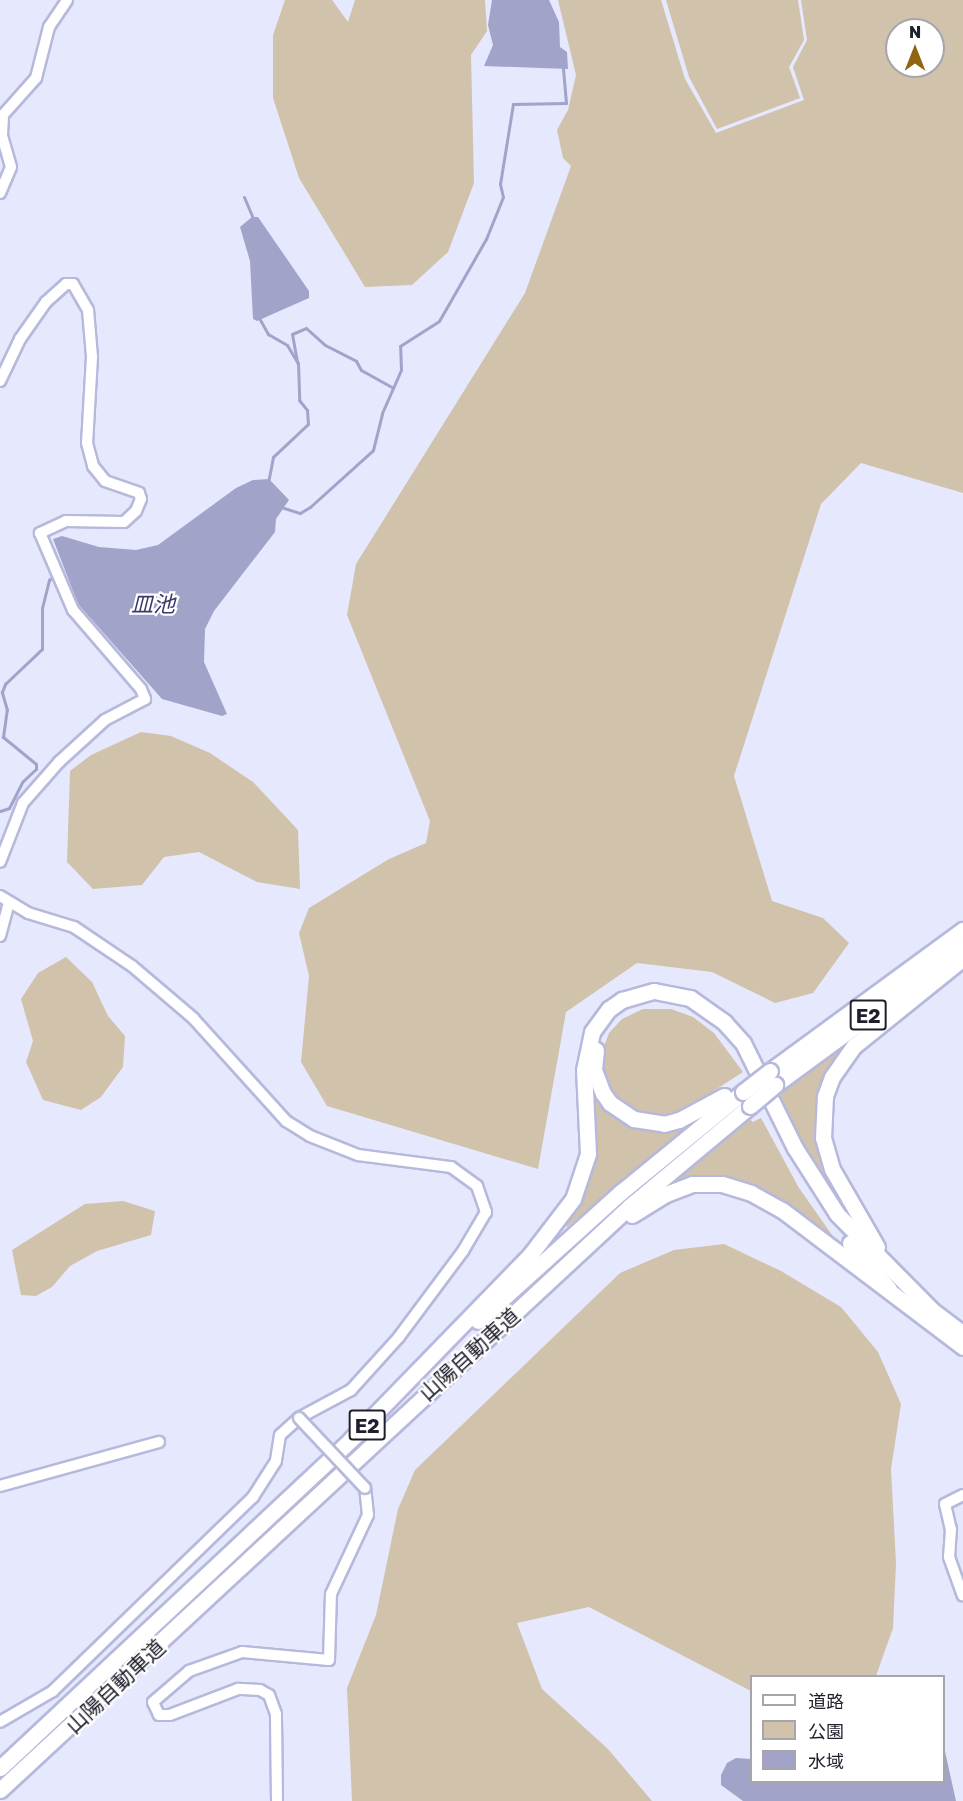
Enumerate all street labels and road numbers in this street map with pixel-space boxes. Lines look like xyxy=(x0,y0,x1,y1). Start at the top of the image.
road number: E2 xyxy=(848,998,888,1032)
street label: 山陽自動車道 xyxy=(414,1302,524,1406)
road number: E2 xyxy=(348,1408,386,1442)
street label: 山陽自動車道 xyxy=(60,1634,170,1738)

